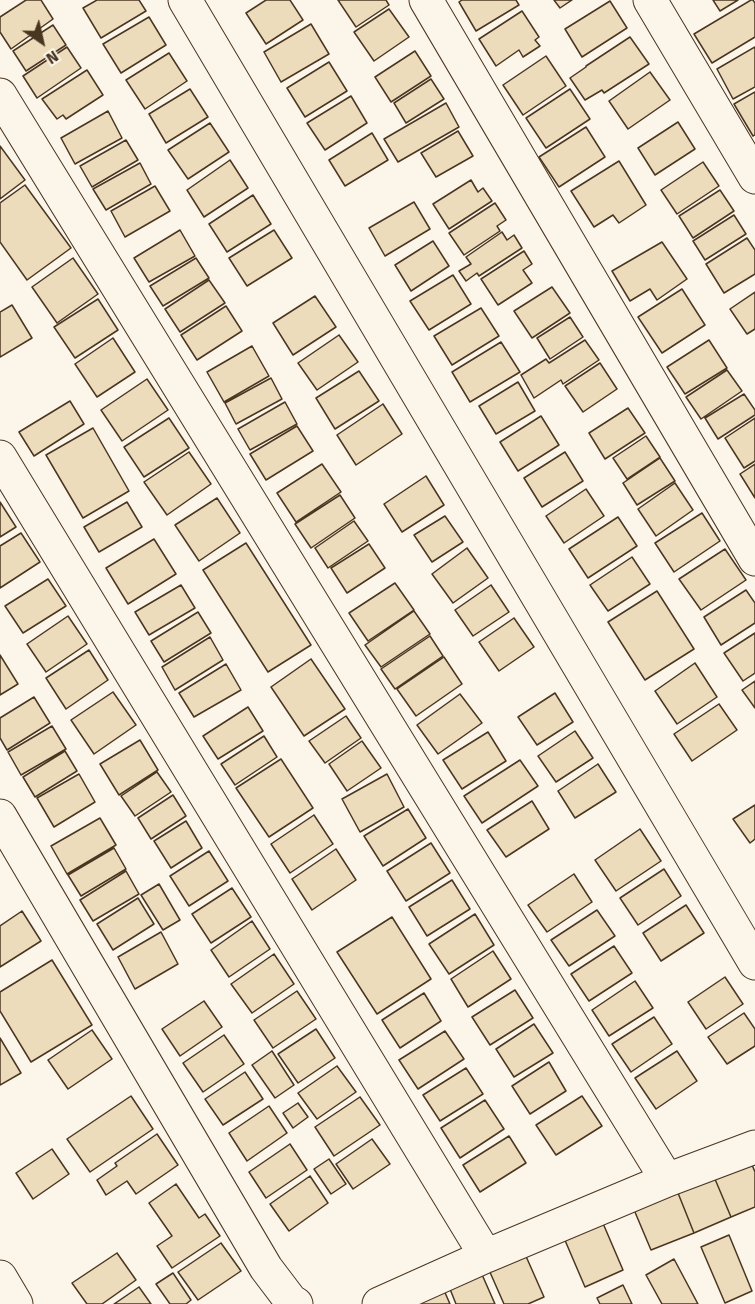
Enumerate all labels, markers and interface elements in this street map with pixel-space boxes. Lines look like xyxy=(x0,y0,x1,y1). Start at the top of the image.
north arrow xyxy=(12,12,72,72)
text: N xyxy=(43,46,62,68)

